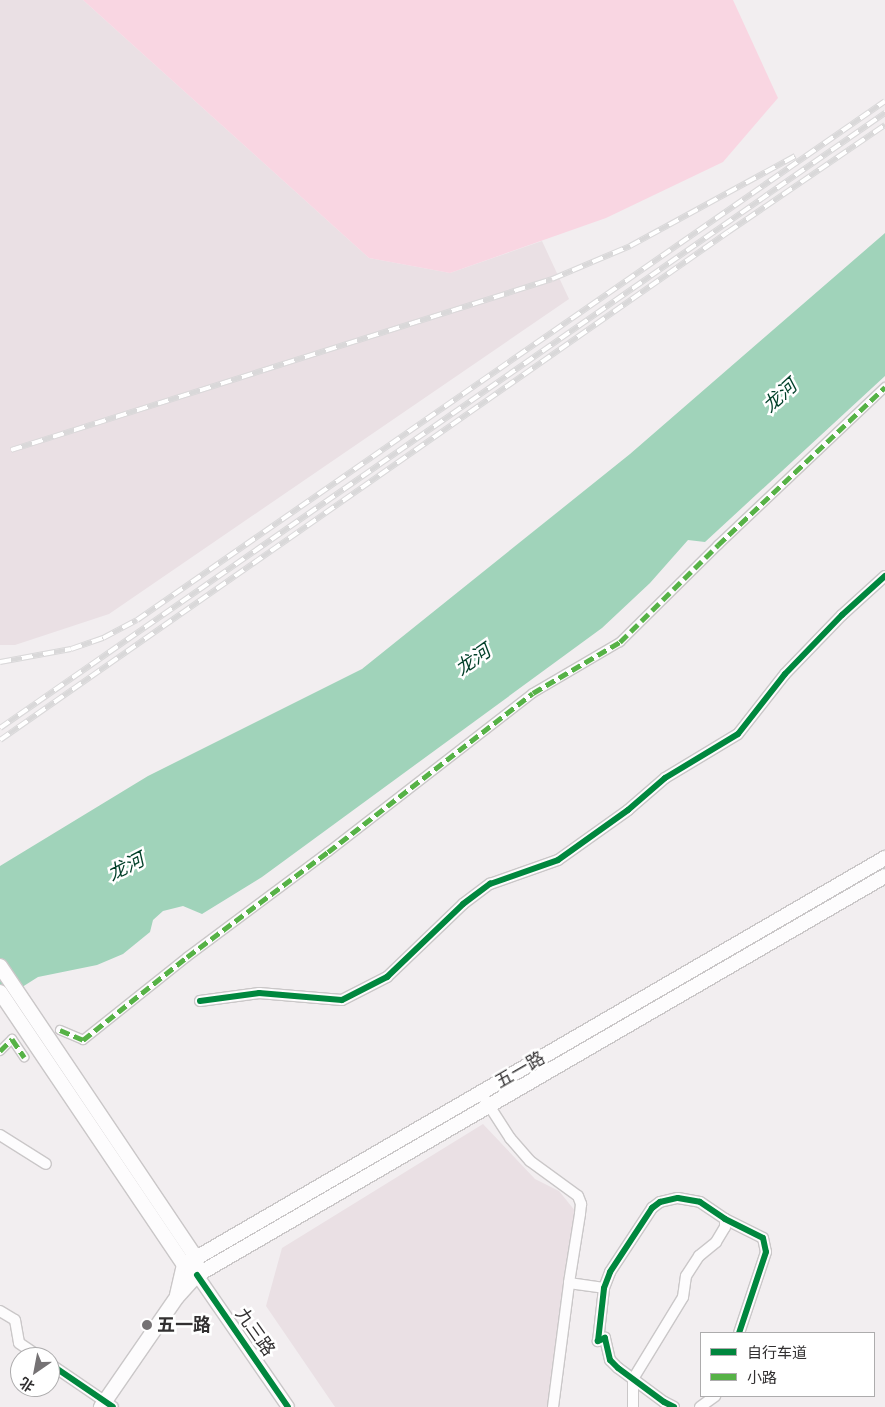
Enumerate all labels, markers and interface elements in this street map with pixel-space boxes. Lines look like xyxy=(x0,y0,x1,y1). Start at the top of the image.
water label: 龙河 xyxy=(758,375,802,417)
water label: 龙河 xyxy=(451,640,495,680)
water label: 龙河 xyxy=(104,848,148,886)
street label: 五一路 xyxy=(491,1047,549,1093)
street label: 九三路 xyxy=(231,1304,279,1360)
place label: 五一路 xyxy=(157,1314,211,1336)
marker: 五一路 xyxy=(141,1319,153,1331)
legend xyxy=(700,1332,875,1397)
text: 自行车道 xyxy=(747,1344,807,1362)
north arrow xyxy=(10,1347,60,1397)
text: 小路 xyxy=(747,1369,777,1387)
text: 北 xyxy=(17,1373,38,1395)

